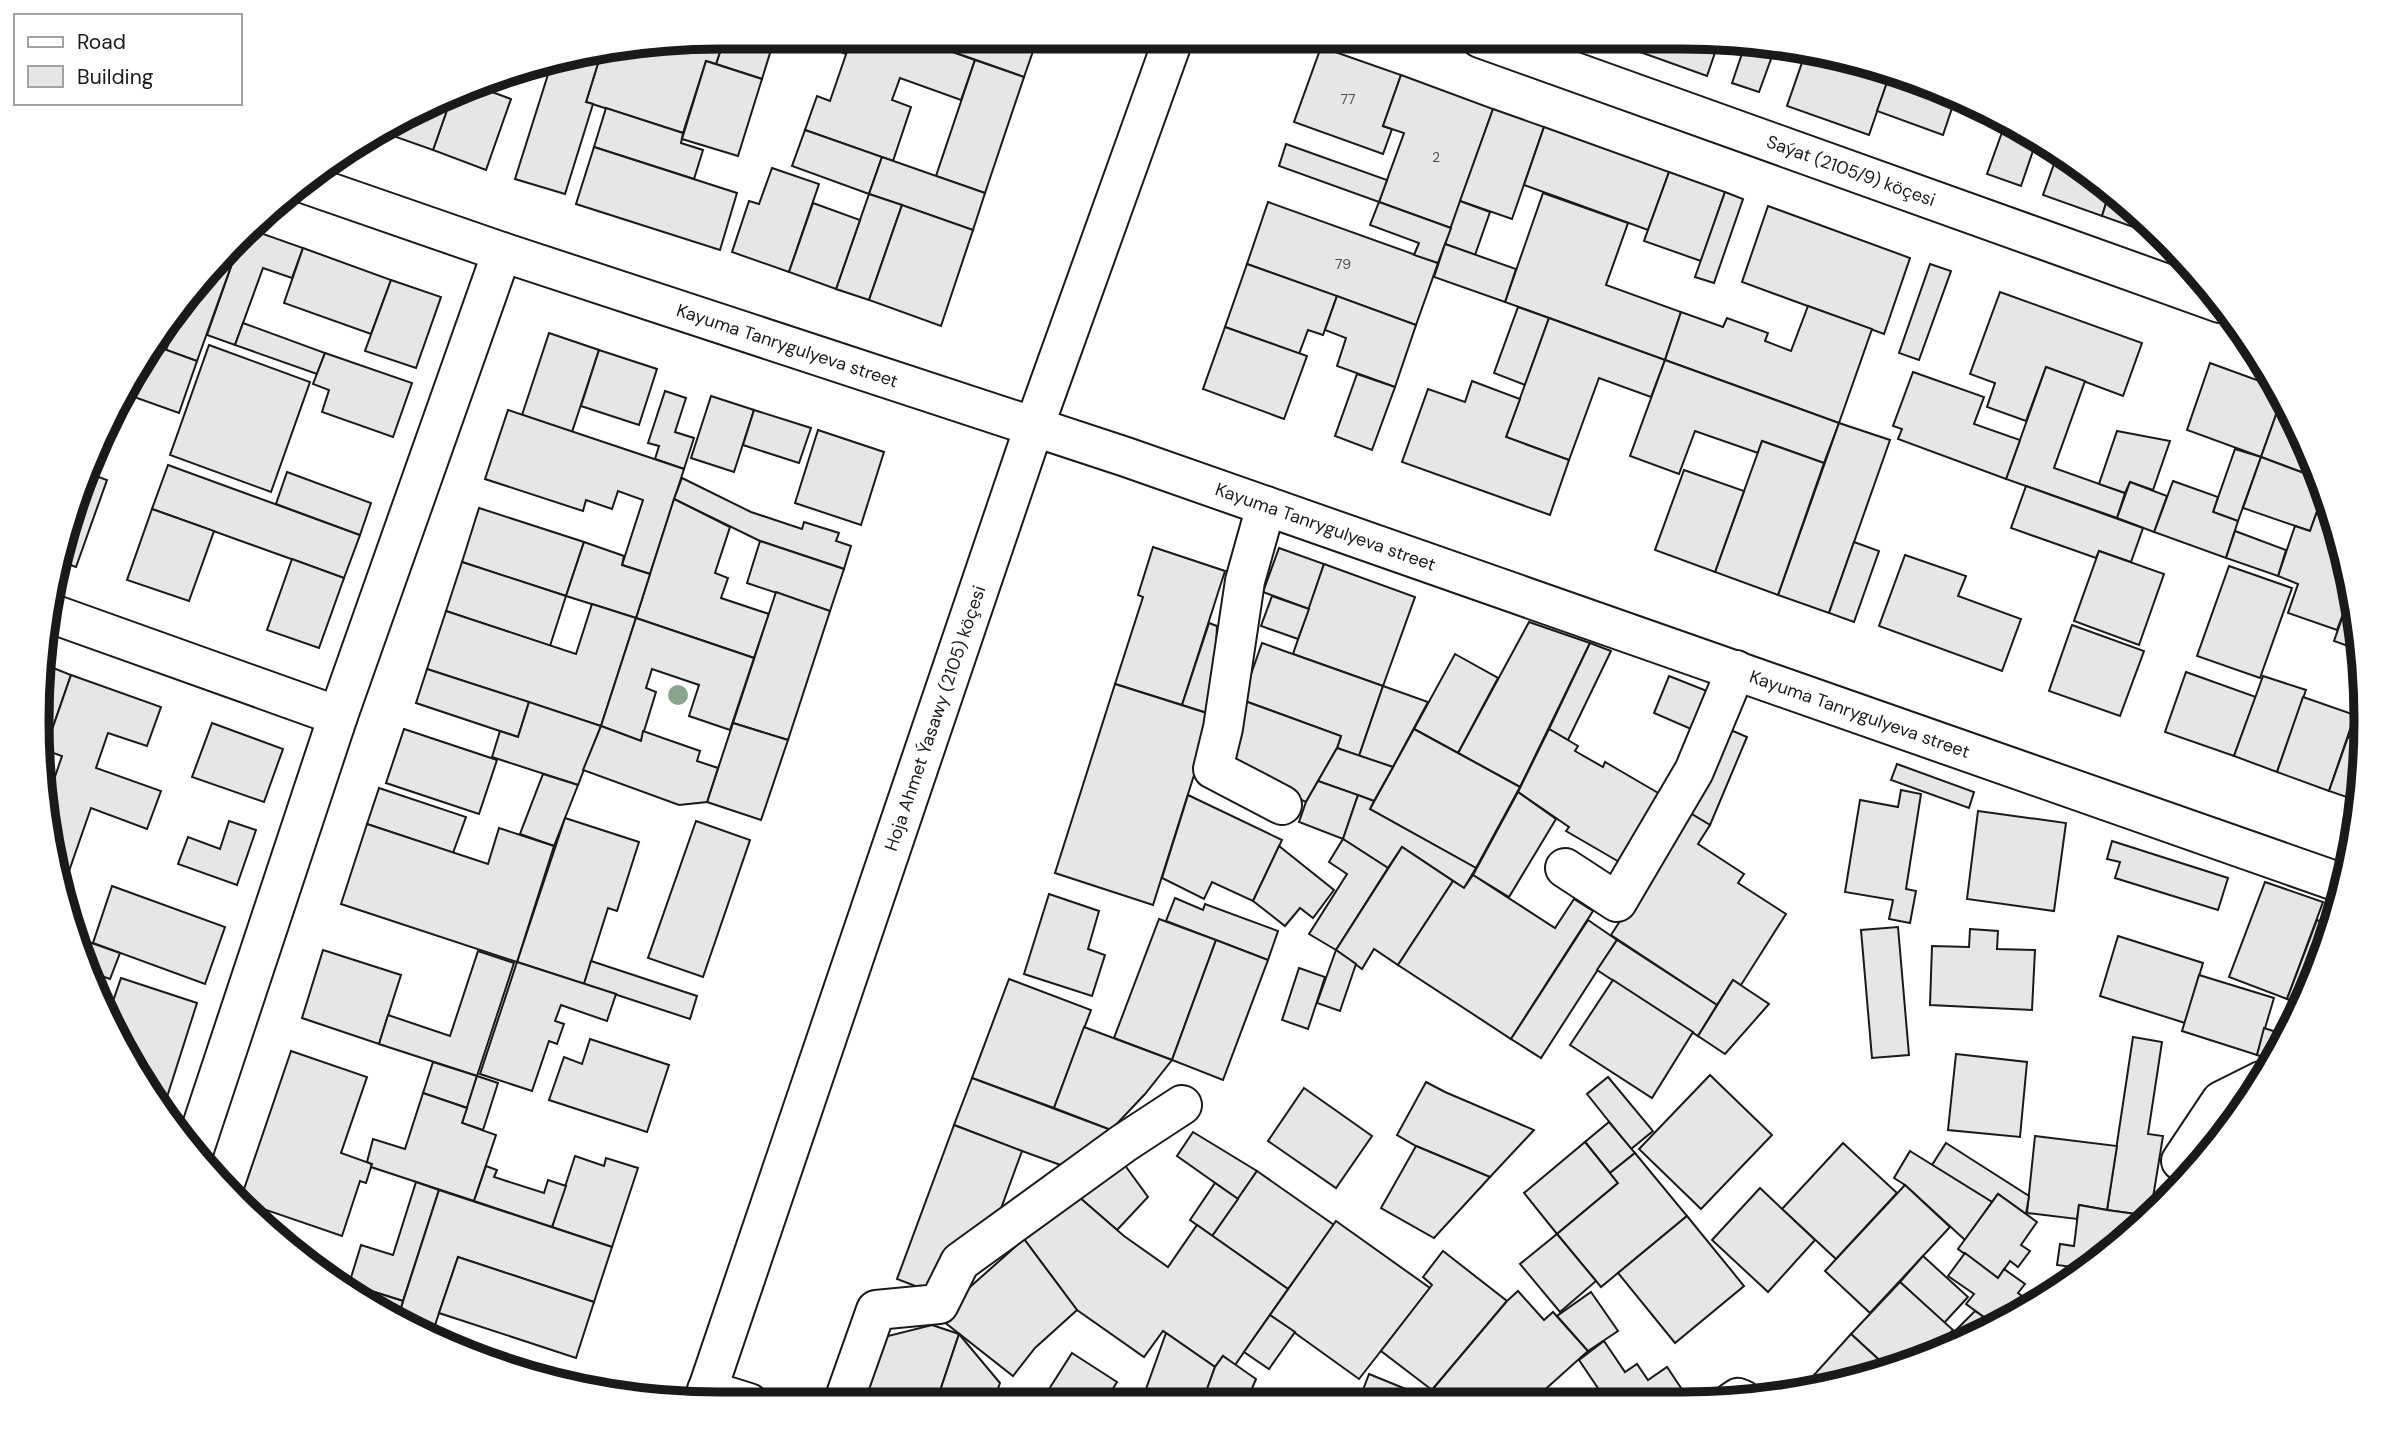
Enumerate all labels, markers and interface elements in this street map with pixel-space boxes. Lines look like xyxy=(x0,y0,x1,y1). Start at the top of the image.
legend xyxy=(14,14,242,105)
text: Road xyxy=(77,28,126,56)
text: Building xyxy=(77,63,154,91)
house number: 77 xyxy=(1341,90,1355,108)
street label: Saýat (2105/9) köçesi xyxy=(1763,130,1939,212)
house number: 2 xyxy=(1432,148,1440,166)
house number: 79 xyxy=(1335,255,1351,273)
street label: Kayuma Tanrygulyeva street xyxy=(673,298,901,393)
street label: Kayuma Tanrygulyeva street xyxy=(1212,477,1439,577)
street label: Hoja Ahmet Ýasawy (2105) köçesi xyxy=(879,582,991,854)
street label: Kayuma Tanrygulyeva street xyxy=(1746,664,1973,764)

